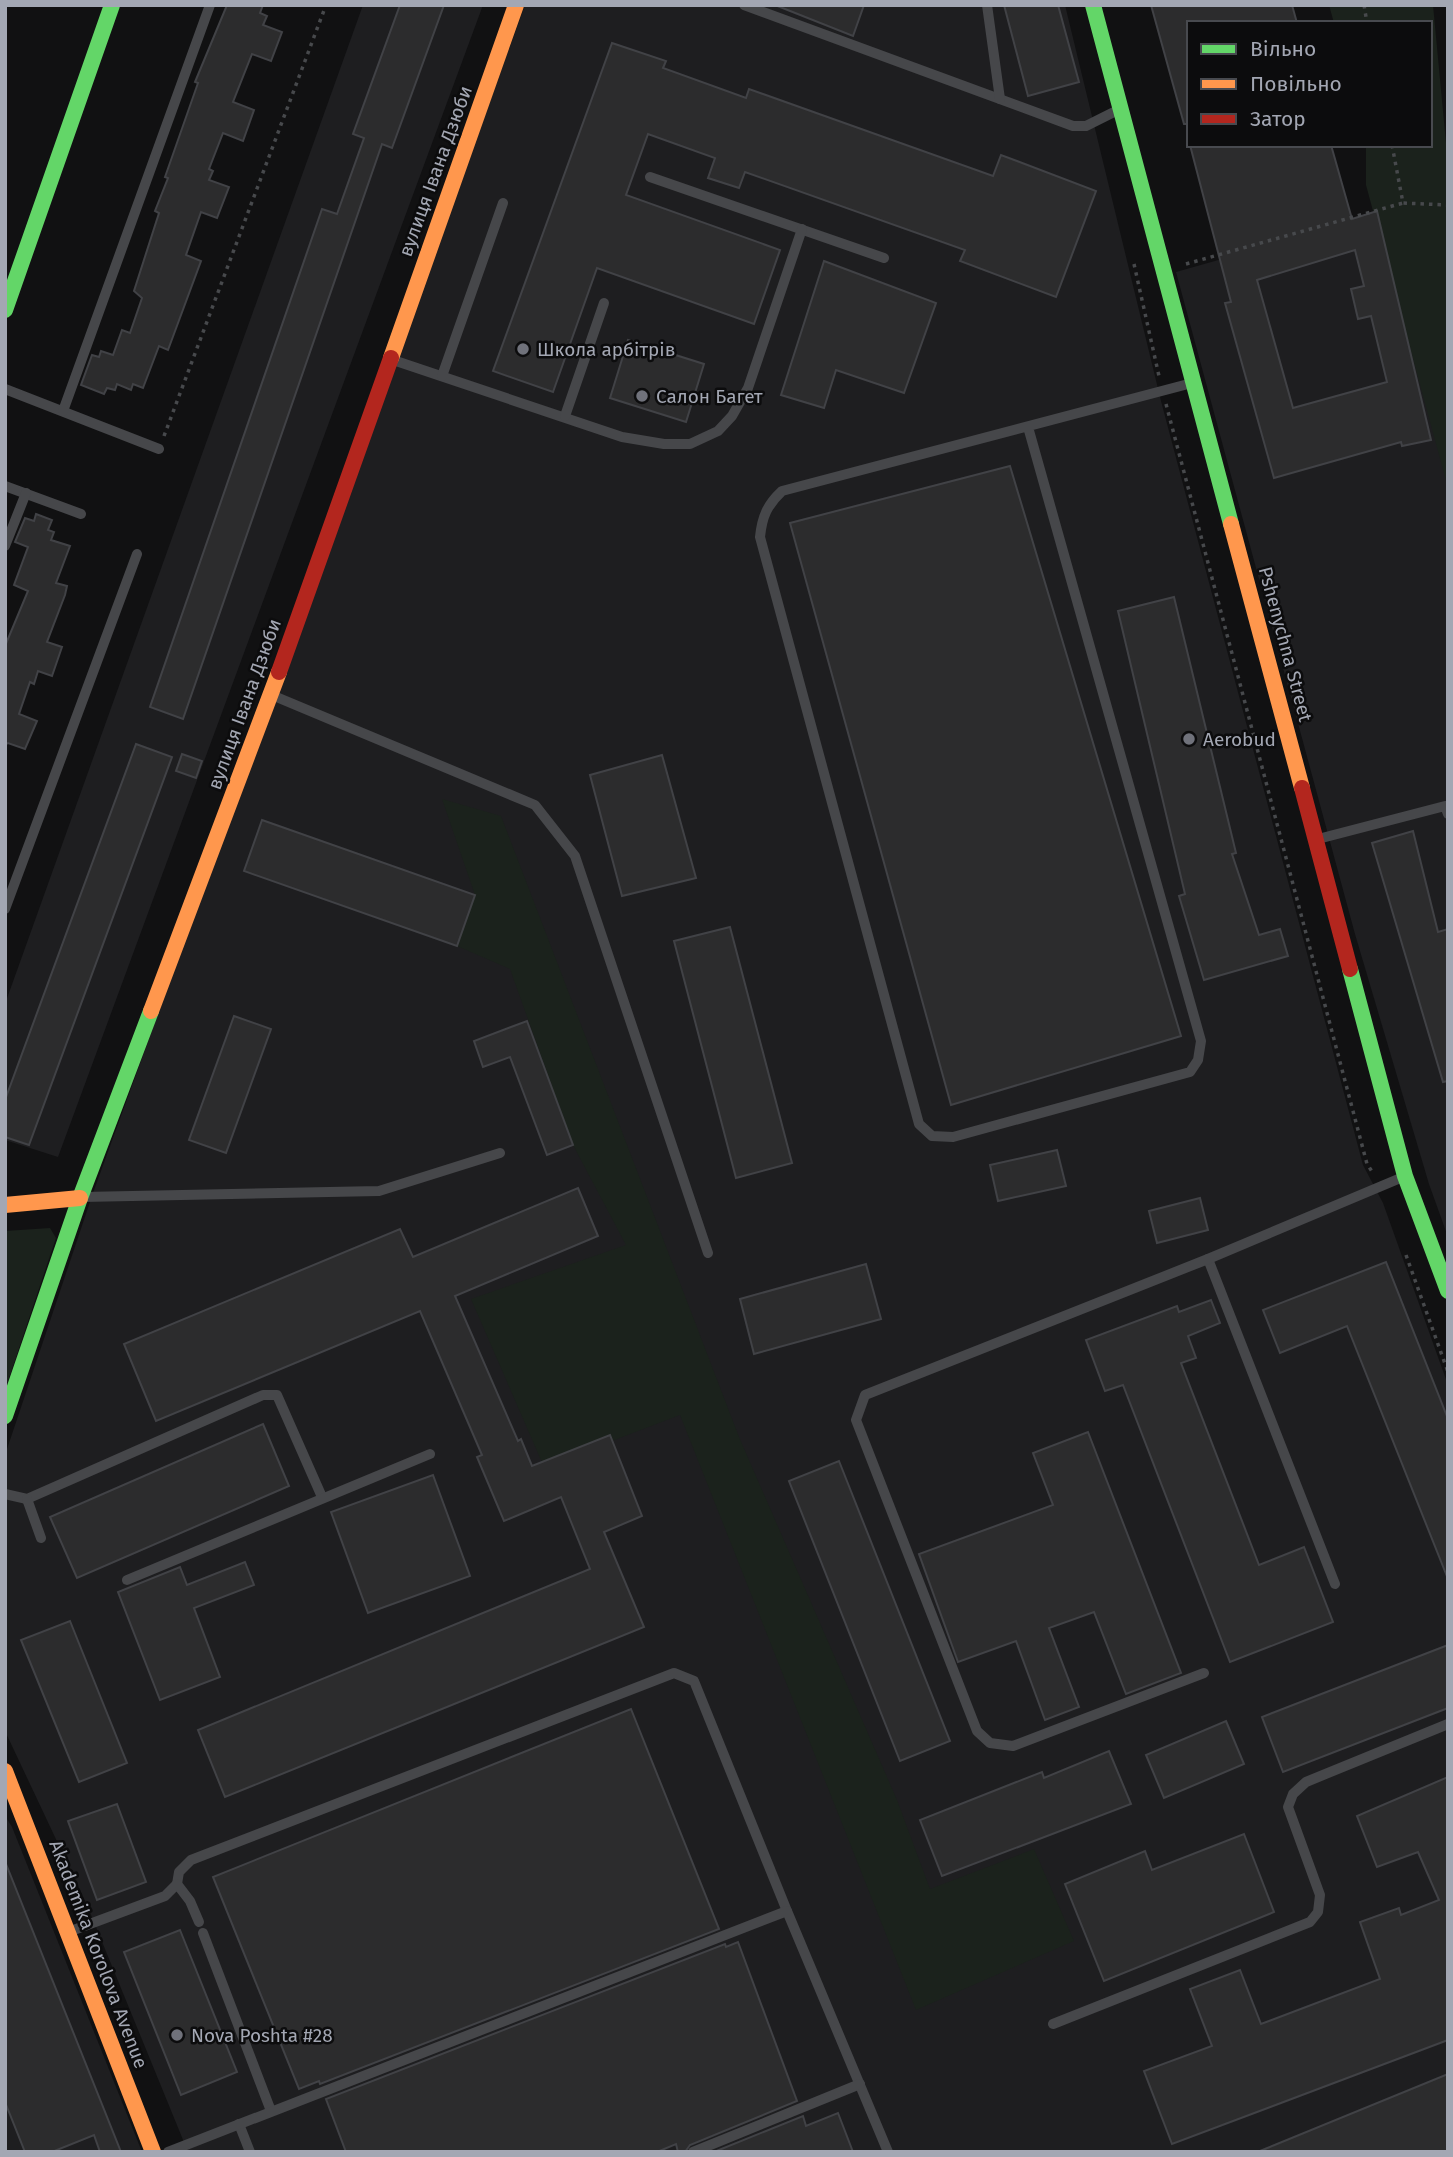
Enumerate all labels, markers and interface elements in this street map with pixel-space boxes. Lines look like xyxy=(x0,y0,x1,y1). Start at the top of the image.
legend xyxy=(1187,21,1432,147)
text: Вільно xyxy=(1250,36,1316,62)
text: Повільно xyxy=(1250,71,1342,97)
street label: вулиця Івана Дзюби xyxy=(394,83,477,260)
text: Затор xyxy=(1250,106,1306,132)
place label: Школа арбітрів xyxy=(537,338,675,361)
marker: Школа арбітрів xyxy=(515,341,531,357)
place label: Салон Багет xyxy=(656,385,763,408)
marker: Салон Багет xyxy=(634,388,650,404)
street label: Pshenychna Street xyxy=(1254,564,1317,724)
street label: вулиця Івана Дзюби xyxy=(203,616,286,793)
place label: Aerobud xyxy=(1203,728,1276,751)
marker: Aerobud xyxy=(1181,731,1197,747)
street label: Akademika Korolova Avenue xyxy=(44,1837,153,2072)
place label: Nova Poshta #28 xyxy=(191,2024,333,2047)
marker: Nova Poshta #28 xyxy=(169,2027,185,2043)

